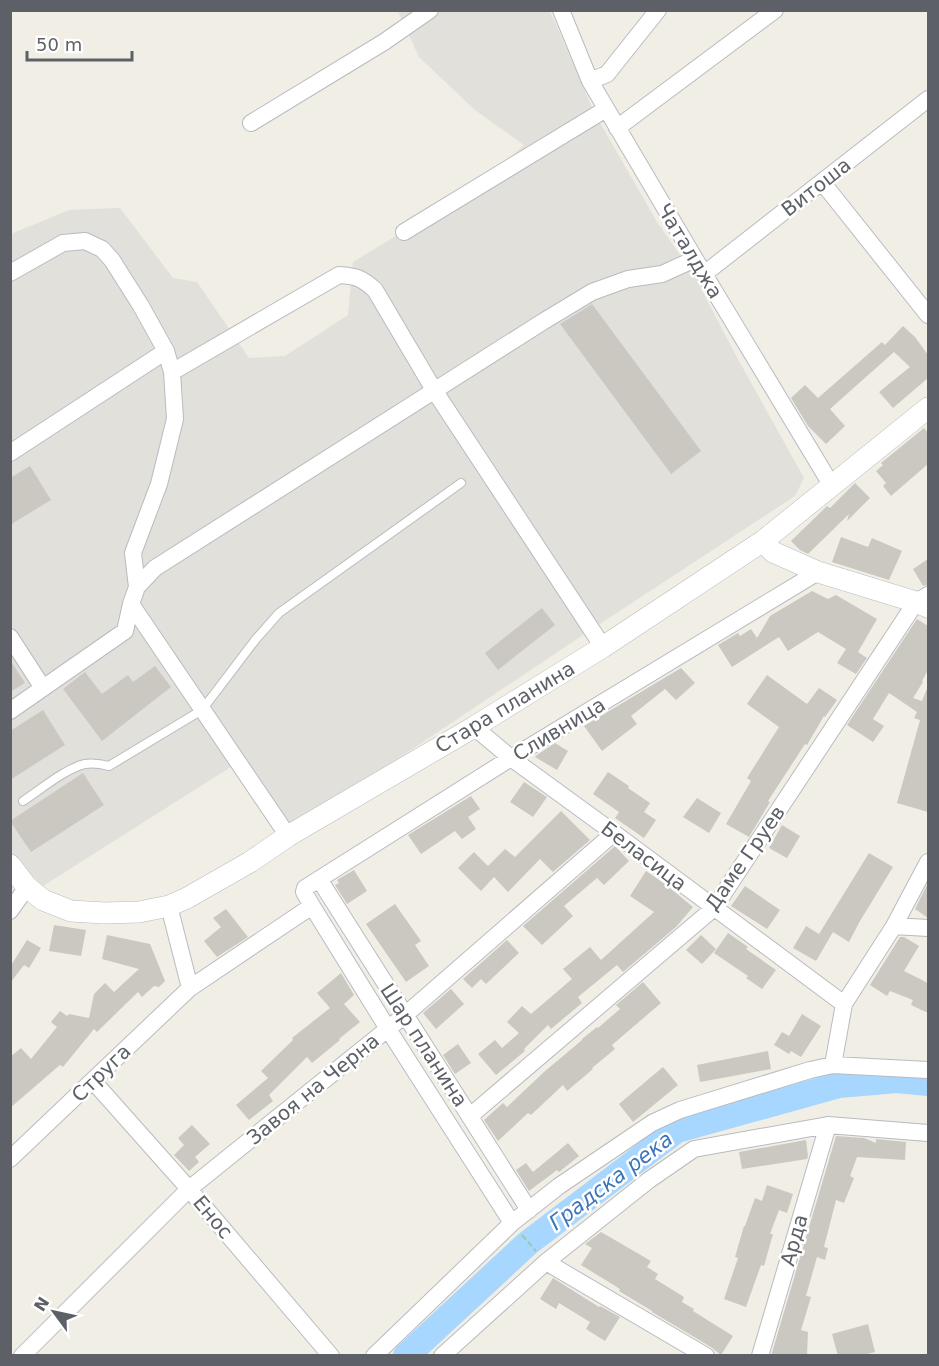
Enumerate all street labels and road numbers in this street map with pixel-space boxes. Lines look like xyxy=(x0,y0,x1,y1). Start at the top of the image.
street label: Витоша xyxy=(777,153,855,221)
street label: Чаталджа xyxy=(652,199,728,303)
street label: Стара планина xyxy=(431,656,579,758)
street label: Сливница xyxy=(508,692,610,766)
street label: Даме Груев xyxy=(700,801,790,915)
street label: Беласица xyxy=(596,816,692,896)
street label: Шар планина xyxy=(375,979,473,1111)
street label: Завоя на Черна xyxy=(242,1028,384,1150)
street label: Струга xyxy=(66,1039,136,1107)
street label: Енос xyxy=(188,1191,238,1243)
street label: Арда xyxy=(775,1211,813,1269)

